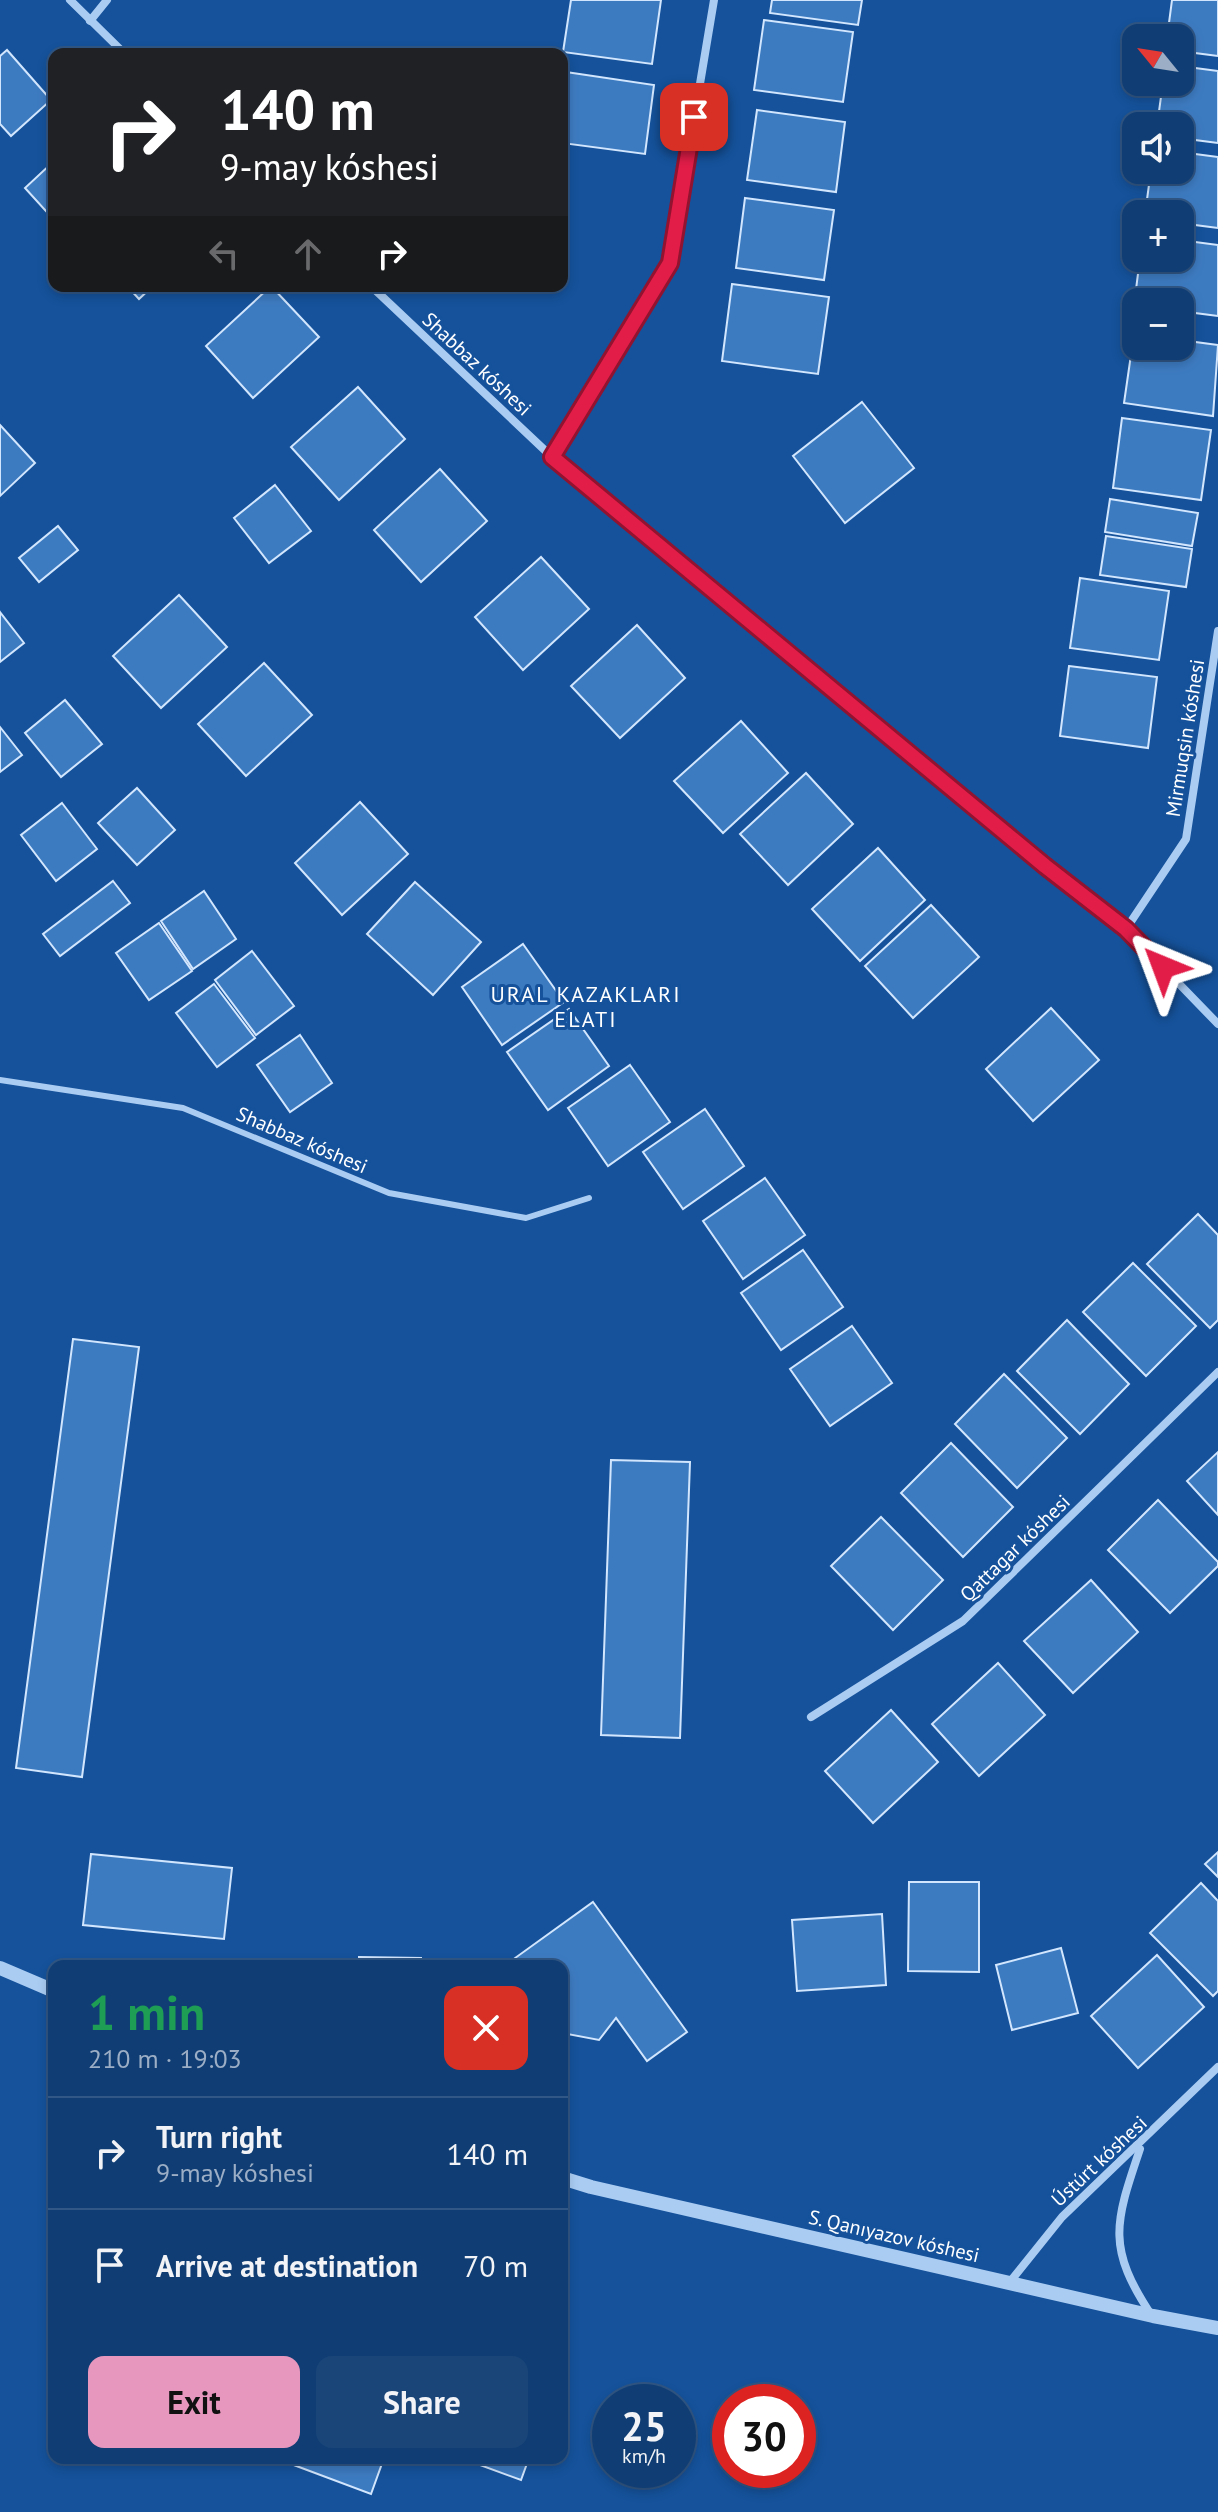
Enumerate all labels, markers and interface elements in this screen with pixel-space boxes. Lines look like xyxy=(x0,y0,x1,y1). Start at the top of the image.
north arrow xyxy=(1122,24,1194,96)
map controls xyxy=(1122,24,1194,360)
text: 140 m xyxy=(220,73,375,145)
icon: right xyxy=(88,80,192,184)
pin xyxy=(660,83,728,151)
icon: arrive xyxy=(672,95,716,139)
button: sound xyxy=(1122,112,1194,184)
text: 9-may kóshesi xyxy=(220,143,439,190)
button: + xyxy=(1122,200,1194,272)
icon: left xyxy=(202,232,246,276)
icon: ahead xyxy=(286,232,330,276)
icon: right xyxy=(370,232,414,276)
button: − xyxy=(1122,288,1194,360)
street label: Shabbaz kóshesi xyxy=(417,307,537,421)
street label: Mirmuqsin kóshesi xyxy=(1160,657,1210,819)
position arrow xyxy=(1121,925,1205,1009)
district label: URAL KAZAKLARI ELATI xyxy=(490,980,682,1033)
street label: Shabbaz kóshesi xyxy=(232,1101,372,1179)
street label: Qattagar kóshesi xyxy=(954,1489,1076,1607)
text: 1 min xyxy=(88,1981,205,2043)
button: close xyxy=(444,1986,528,2070)
text: 210 m · 19:03 xyxy=(88,2042,242,2075)
street label: Ústúrt kóshesi xyxy=(1046,2110,1152,2212)
text: Turn right xyxy=(156,2117,282,2156)
icon: right xyxy=(88,2131,132,2175)
text: 140 m xyxy=(447,2134,528,2173)
text: 9-may kóshesi xyxy=(156,2156,314,2189)
street label: S. Qanıyazov kóshesi xyxy=(806,2204,982,2268)
icon: arrive xyxy=(88,2243,132,2287)
text: Arrive at destination xyxy=(156,2246,418,2285)
text: 70 m xyxy=(463,2246,528,2285)
button: Exit xyxy=(88,2356,300,2448)
button: Share xyxy=(316,2356,528,2448)
speed limit sign: 30 xyxy=(712,2384,816,2488)
text: 25 xyxy=(621,2400,667,2452)
text: km/h xyxy=(622,2443,666,2469)

